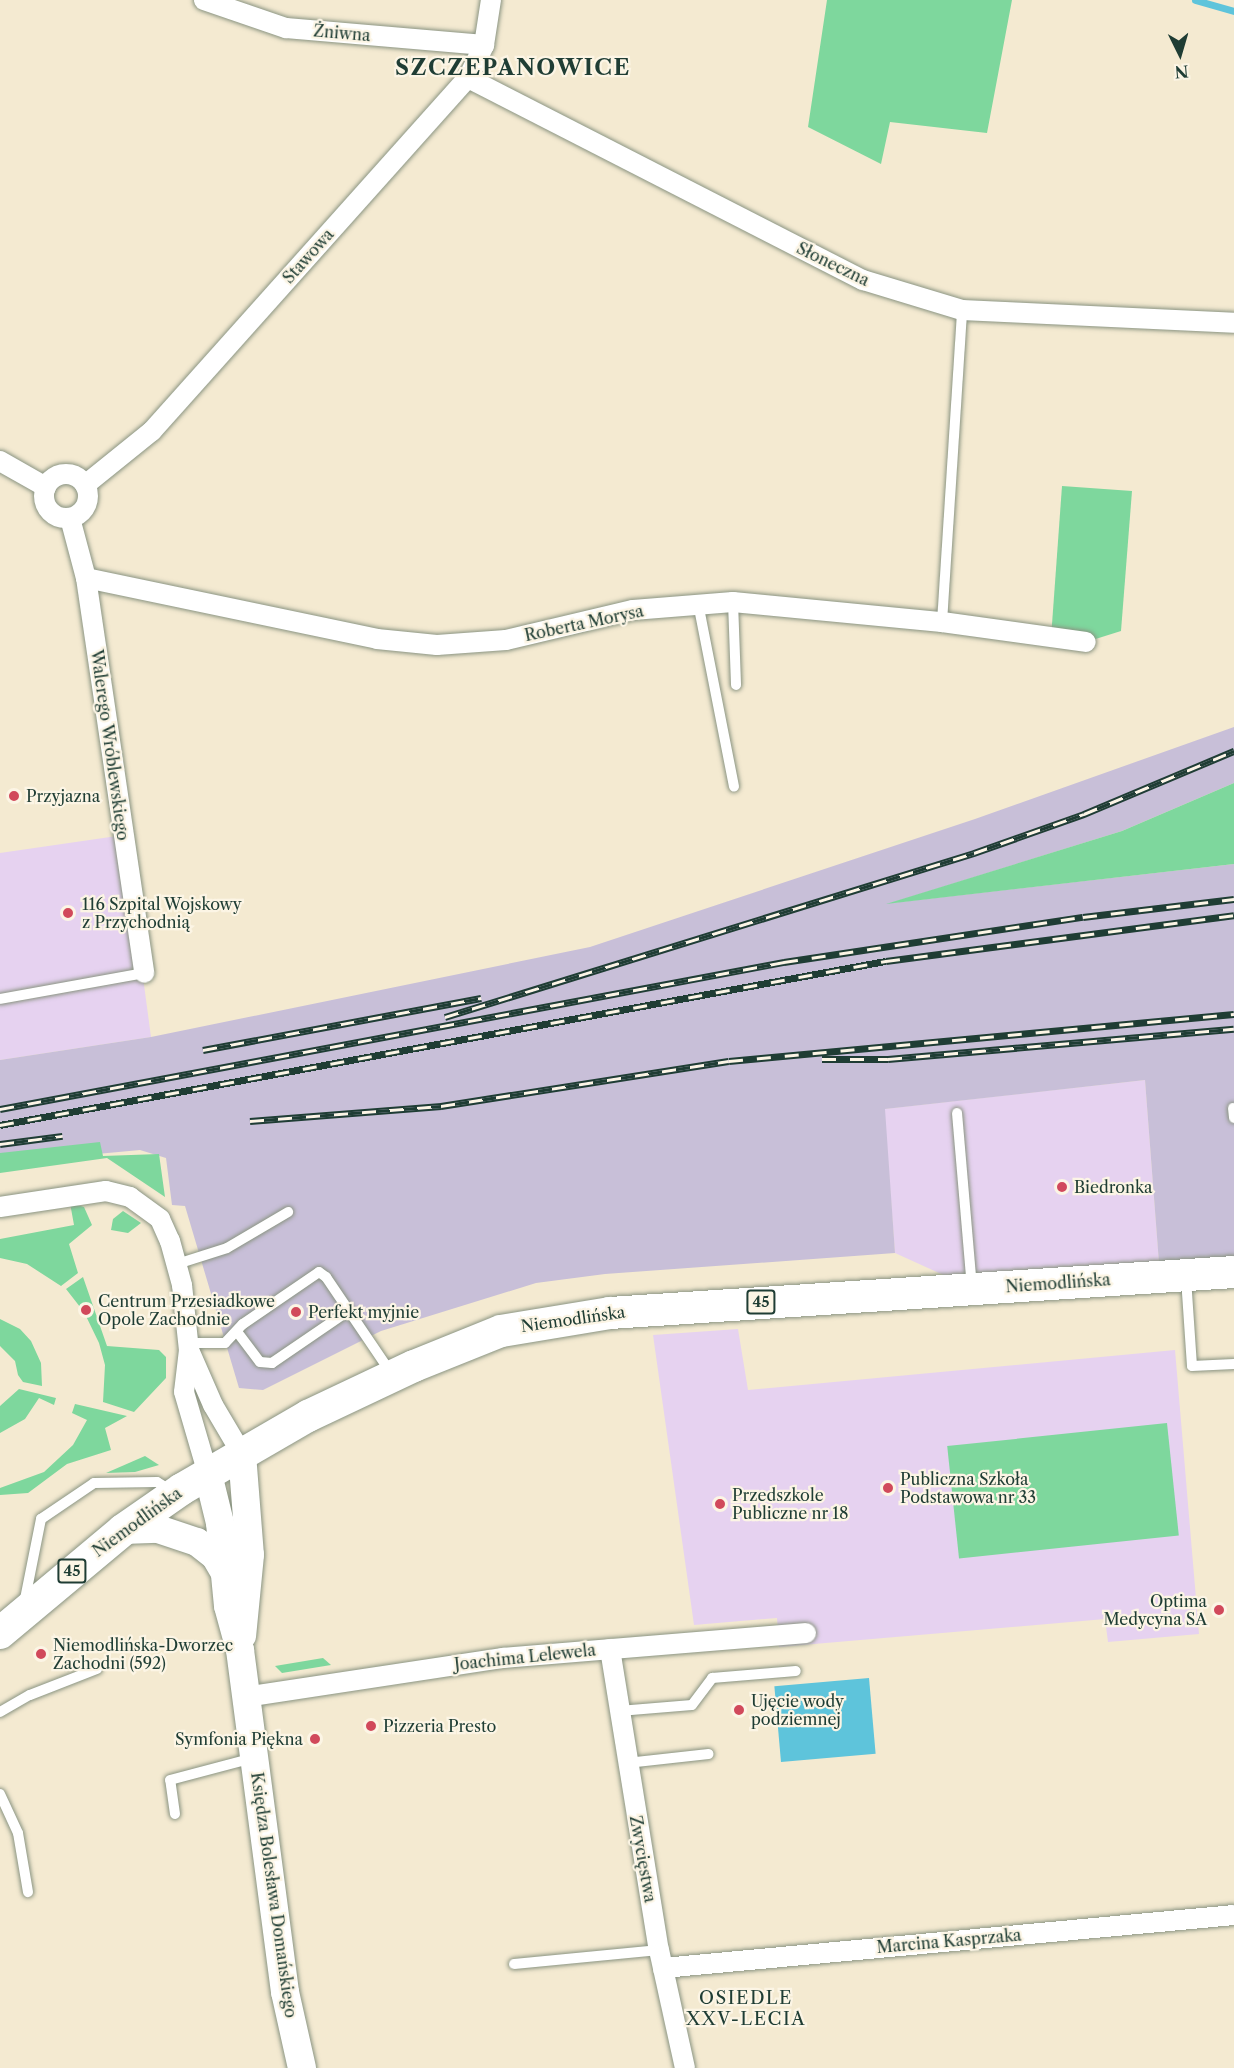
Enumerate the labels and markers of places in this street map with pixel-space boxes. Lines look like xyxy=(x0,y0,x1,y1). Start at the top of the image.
place label: Przyjazna xyxy=(26,786,100,806)
marker: Przyjazna xyxy=(7,789,21,803)
place label: 116 Szpital Wojskowy z Przychodnią xyxy=(82,894,242,932)
marker: 116 Szpital Wojskowy z Przychodnią xyxy=(59,904,77,922)
place label: Biedronka xyxy=(1074,1177,1152,1197)
marker: Biedronka xyxy=(1055,1180,1069,1194)
place label: Centrum Przesiadkowe Opole Zachodnie xyxy=(98,1291,275,1329)
place label: Perfekt myjnie xyxy=(308,1302,419,1322)
marker: Centrum Przesiadkowe Opole Zachodnie xyxy=(79,1303,93,1317)
marker: Perfekt myjnie xyxy=(289,1305,303,1319)
place label: Publiczna Szkoła Podstawowa nr 33 xyxy=(900,1469,1037,1507)
marker: Publiczna Szkoła Podstawowa nr 33 xyxy=(881,1481,895,1495)
place label: Przedszkole Publiczne nr 18 xyxy=(732,1485,849,1523)
marker: Przedszkole Publiczne nr 18 xyxy=(713,1497,727,1511)
place label: Optima Medycyna SA xyxy=(1103,1591,1207,1629)
marker: Optima Medycyna SA xyxy=(1212,1603,1226,1617)
place label: Niemodlińska-Dworzec Zachodni (592) xyxy=(53,1635,233,1673)
marker: Niemodlińska-Dworzec Zachodni (592) xyxy=(34,1647,48,1661)
place label: Ujęcie wody podziemnej xyxy=(751,1691,844,1729)
marker: Ujęcie wody podziemnej xyxy=(732,1703,746,1717)
place label: Pizzeria Presto xyxy=(383,1716,497,1736)
marker: Pizzeria Presto xyxy=(364,1719,378,1733)
place label: Symfonia Piękna xyxy=(175,1729,303,1749)
marker: Symfonia Piękna xyxy=(308,1732,322,1746)

